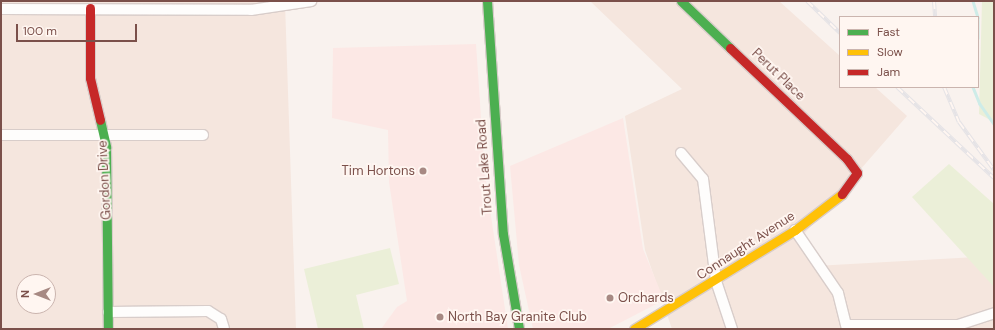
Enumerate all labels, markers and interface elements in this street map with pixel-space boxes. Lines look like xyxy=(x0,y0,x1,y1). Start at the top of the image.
scale bar xyxy=(18,16,139,42)
legend xyxy=(839,16,979,88)
text: 100 m xyxy=(23,23,57,39)
text: Fast xyxy=(877,24,900,40)
text: Slow xyxy=(877,44,903,60)
street label: Perut Place xyxy=(748,46,808,104)
text: Jam xyxy=(877,64,900,80)
street label: Trout Lake Road xyxy=(474,119,496,215)
street label: Gordon Drive xyxy=(95,140,115,220)
place label: Tim Hortons xyxy=(342,163,415,179)
marker: Tim Hortons xyxy=(418,166,428,176)
street label: Connaught Avenue xyxy=(694,208,798,284)
north arrow xyxy=(16,274,56,314)
text: N xyxy=(18,290,32,298)
place label: Orchards xyxy=(618,290,674,306)
marker: Orchards xyxy=(605,293,615,303)
place label: North Bay Granite Club xyxy=(448,309,587,325)
marker: North Bay Granite Club xyxy=(435,312,445,322)

